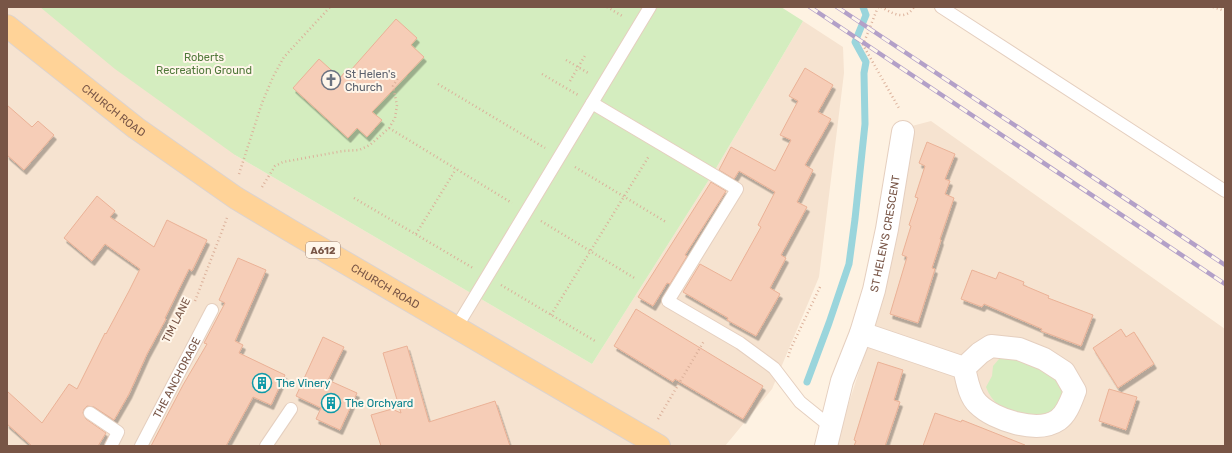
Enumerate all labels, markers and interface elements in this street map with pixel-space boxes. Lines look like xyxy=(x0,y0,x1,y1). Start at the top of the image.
park label: Roberts Recreation Ground xyxy=(156,51,252,77)
place label: St Helen's Church xyxy=(345,68,396,94)
church icon: St Helen's Church xyxy=(320,69,342,91)
street label: CHURCH ROAD xyxy=(79,82,148,140)
street label: ST HELEN'S CRESCENT xyxy=(868,174,903,293)
road number: A612 xyxy=(306,242,340,258)
street label: CHURCH ROAD xyxy=(348,261,422,312)
street label: TIM LANE xyxy=(160,295,193,345)
street label: THE ANCHORAGE xyxy=(151,335,204,421)
building icon: The Vinery xyxy=(251,372,273,394)
place label: The Vinery xyxy=(276,377,330,390)
building icon: The Orchyard xyxy=(320,392,342,414)
place label: The Orchyard xyxy=(345,397,413,410)

